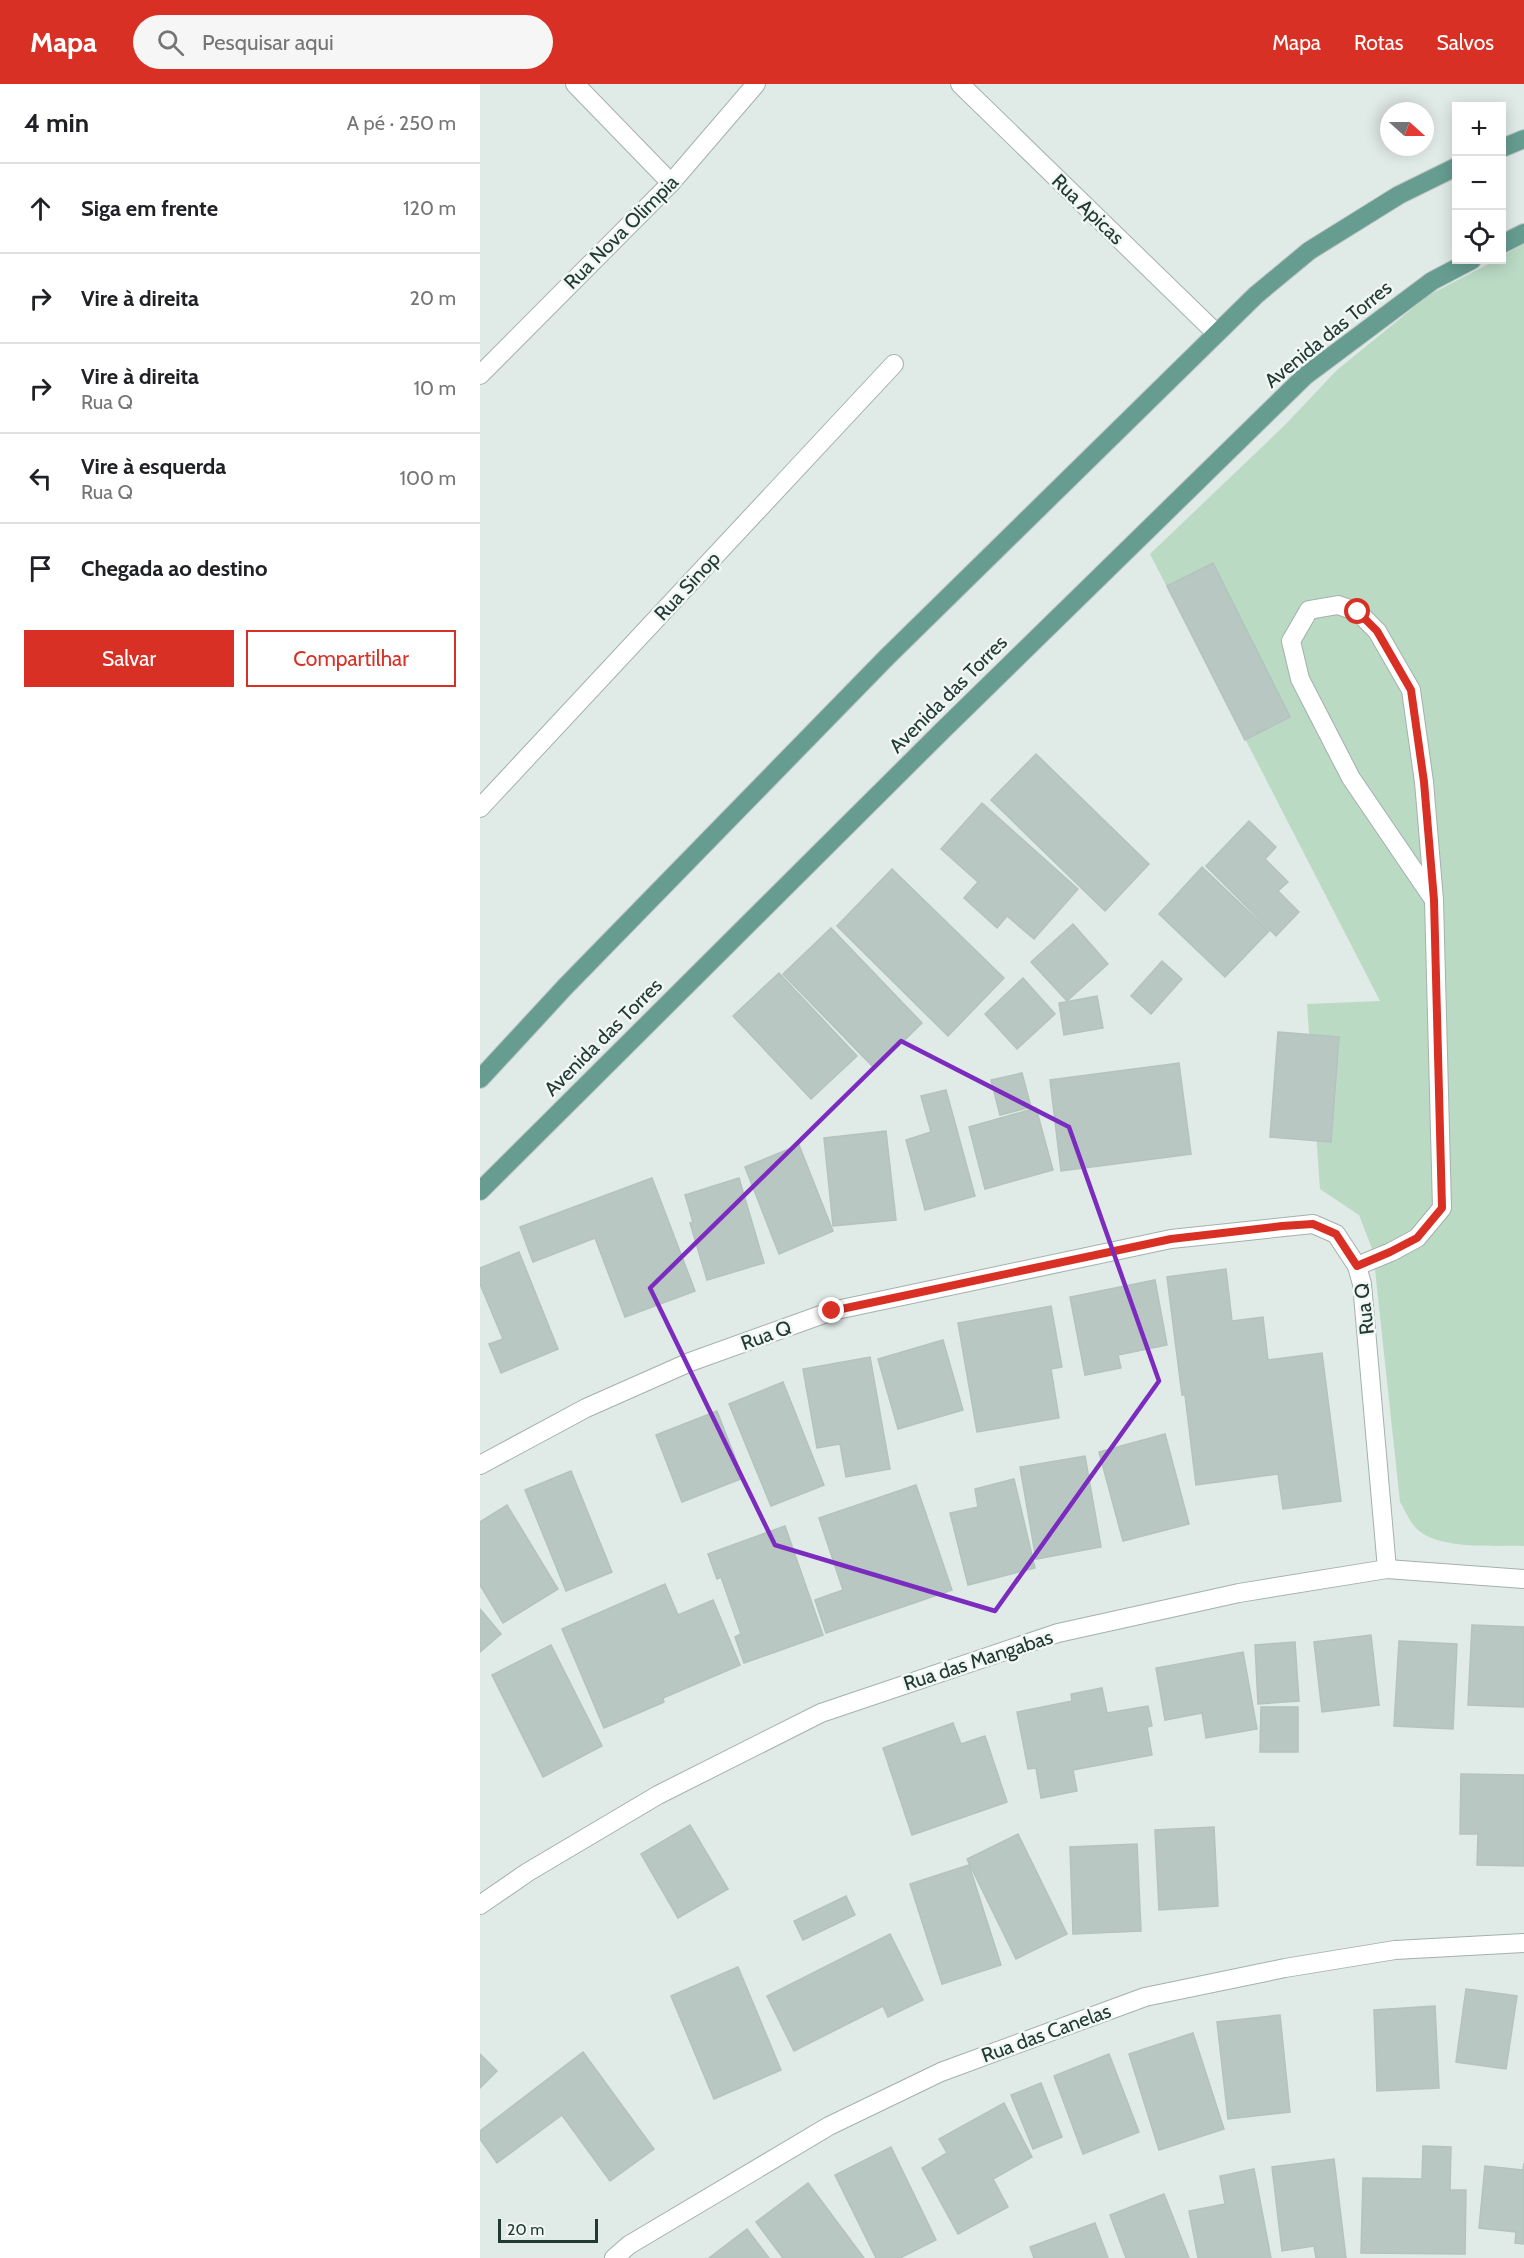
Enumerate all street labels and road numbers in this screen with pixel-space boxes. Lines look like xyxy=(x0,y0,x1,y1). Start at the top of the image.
street label: Rua Apicas xyxy=(1047,169,1129,249)
street label: Rua Nova Olimpia xyxy=(559,170,683,294)
street label: Avenida das Torres xyxy=(1260,275,1396,393)
street label: Rua Sinop xyxy=(649,547,725,625)
street label: Avenida das Torres xyxy=(884,630,1012,758)
street label: Avenida das Torres xyxy=(539,973,667,1101)
street label: Rua Q xyxy=(1349,1282,1379,1336)
street label: Rua Q xyxy=(738,1315,794,1355)
street label: Rua das Mangabas xyxy=(900,1625,1056,1695)
street label: Rua das Canelas xyxy=(978,1998,1114,2068)

